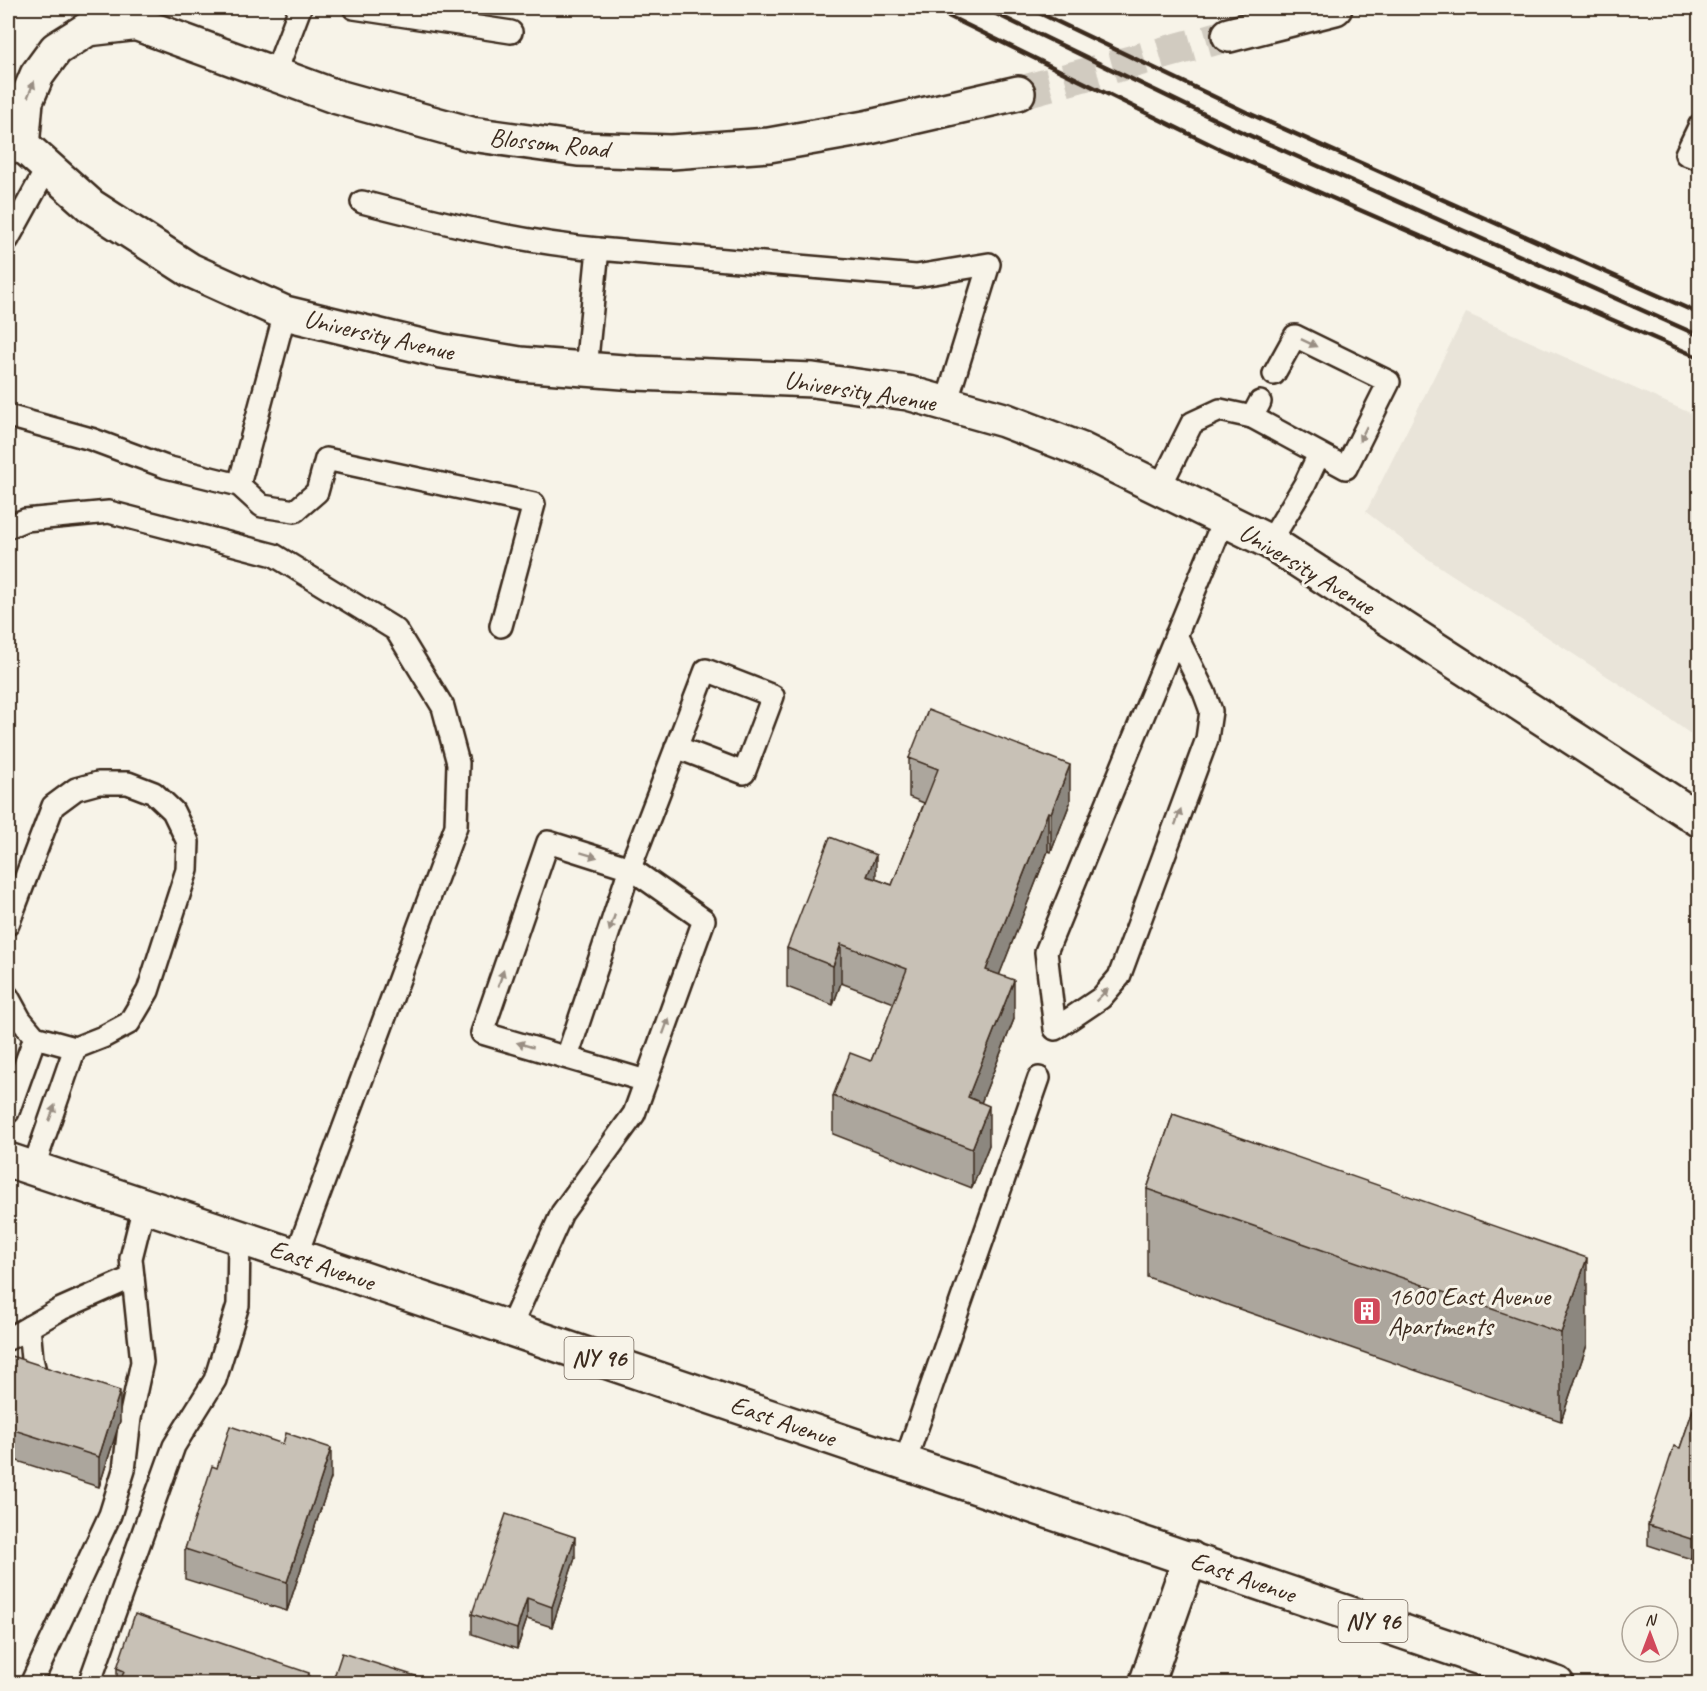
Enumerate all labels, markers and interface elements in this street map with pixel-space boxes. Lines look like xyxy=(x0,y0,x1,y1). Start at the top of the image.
one-way arrow xyxy=(26,80,36,98)
street label: Blossom Road xyxy=(488,120,614,166)
street label: University Avenue xyxy=(301,302,459,369)
one-way arrow xyxy=(1300,338,1317,348)
street label: University Avenue xyxy=(782,363,940,419)
one-way arrow xyxy=(1358,426,1367,443)
street label: University Avenue xyxy=(1233,516,1382,623)
one-way arrow xyxy=(1174,808,1184,826)
one-way arrow xyxy=(580,851,598,860)
one-way arrow xyxy=(606,914,616,932)
one-way arrow xyxy=(497,968,507,986)
one-way arrow xyxy=(1095,988,1110,1002)
one-way arrow xyxy=(662,1016,672,1034)
one-way arrow xyxy=(516,1040,534,1049)
one-way arrow xyxy=(47,1104,57,1122)
street label: East Avenue xyxy=(265,1232,381,1299)
place label: 1600 East Avenue Apartments xyxy=(1388,1280,1552,1343)
building icon: 1600 East Avenue Apartments xyxy=(1351,1295,1383,1327)
road number: NY 96 xyxy=(564,1337,634,1379)
street label: East Avenue xyxy=(726,1388,842,1455)
street label: East Avenue xyxy=(1186,1544,1302,1611)
road number: NY 96 xyxy=(1338,1600,1408,1642)
north arrow xyxy=(1620,1604,1680,1664)
text: N xyxy=(1645,1610,1658,1630)

